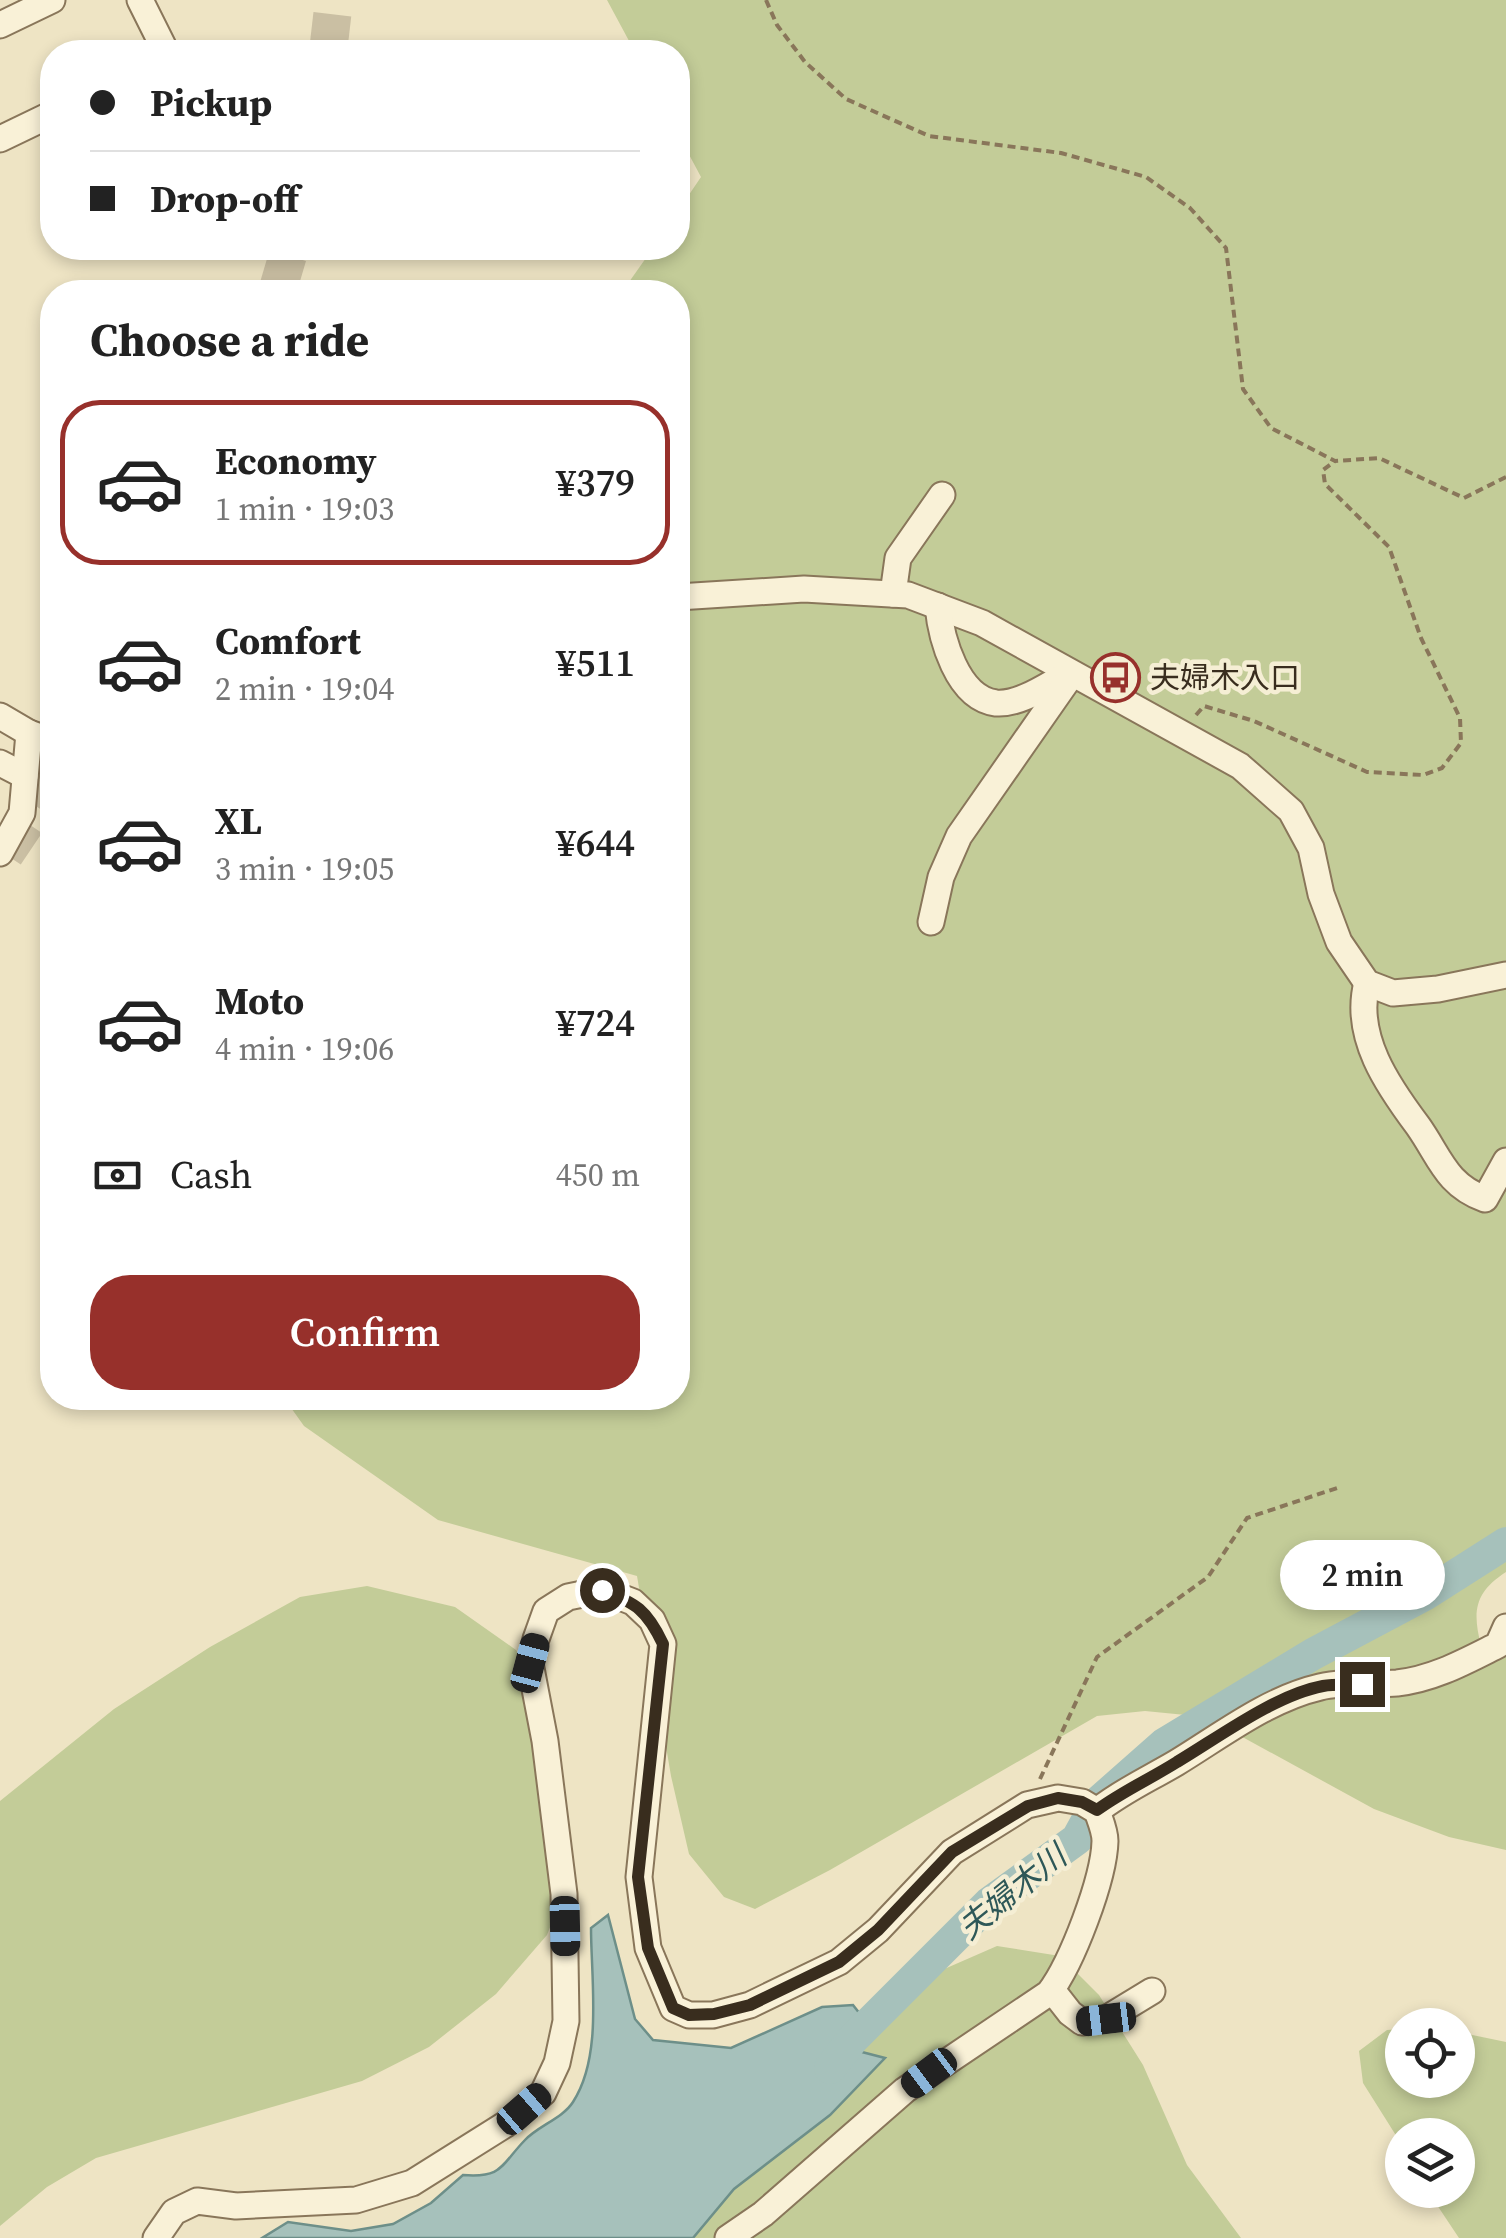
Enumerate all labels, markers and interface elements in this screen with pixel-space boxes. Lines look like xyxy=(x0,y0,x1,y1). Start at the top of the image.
text: Pickup xyxy=(150,77,272,129)
text: Drop-off xyxy=(150,173,299,225)
text: Choose a ride xyxy=(90,309,369,371)
text: Economy xyxy=(215,435,377,487)
icon: car xyxy=(95,438,185,528)
text: ¥379 xyxy=(556,457,635,509)
text: 1 min · 19:03 xyxy=(215,487,394,531)
text: Comfort xyxy=(215,615,361,667)
icon: car xyxy=(95,618,185,708)
text: ¥511 xyxy=(556,637,635,689)
bus stop icon: 夫婦木入口 xyxy=(1089,651,1141,703)
place label: 夫婦木入口 xyxy=(1150,657,1300,698)
text: 2 min · 19:04 xyxy=(215,667,394,711)
text: XL xyxy=(215,795,262,847)
icon: car xyxy=(95,798,185,888)
text: ¥644 xyxy=(556,817,635,869)
text: 3 min · 19:05 xyxy=(215,847,394,891)
text: Moto xyxy=(215,975,304,1027)
icon: car xyxy=(95,978,185,1068)
text: ¥724 xyxy=(556,997,635,1049)
text: 4 min · 19:06 xyxy=(215,1027,394,1071)
icon: cash xyxy=(90,1148,145,1203)
text: Cash xyxy=(170,1149,252,1201)
text: 450 m xyxy=(556,1153,640,1197)
button: Confirm xyxy=(90,1275,640,1390)
callout: 2 min xyxy=(1280,1539,1444,1609)
text: 2 min xyxy=(1321,1553,1404,1597)
route start xyxy=(580,1568,625,1613)
car xyxy=(508,1630,552,1696)
route end xyxy=(1340,1662,1385,1707)
water label: 夫婦木川 xyxy=(948,1833,1078,1949)
car xyxy=(549,1896,581,1956)
car xyxy=(1074,2000,1138,2038)
map controls xyxy=(1385,2008,1475,2208)
button: locate xyxy=(1385,2008,1475,2098)
car xyxy=(896,2043,962,2103)
car xyxy=(492,2078,556,2140)
button: layers xyxy=(1385,2118,1475,2208)

